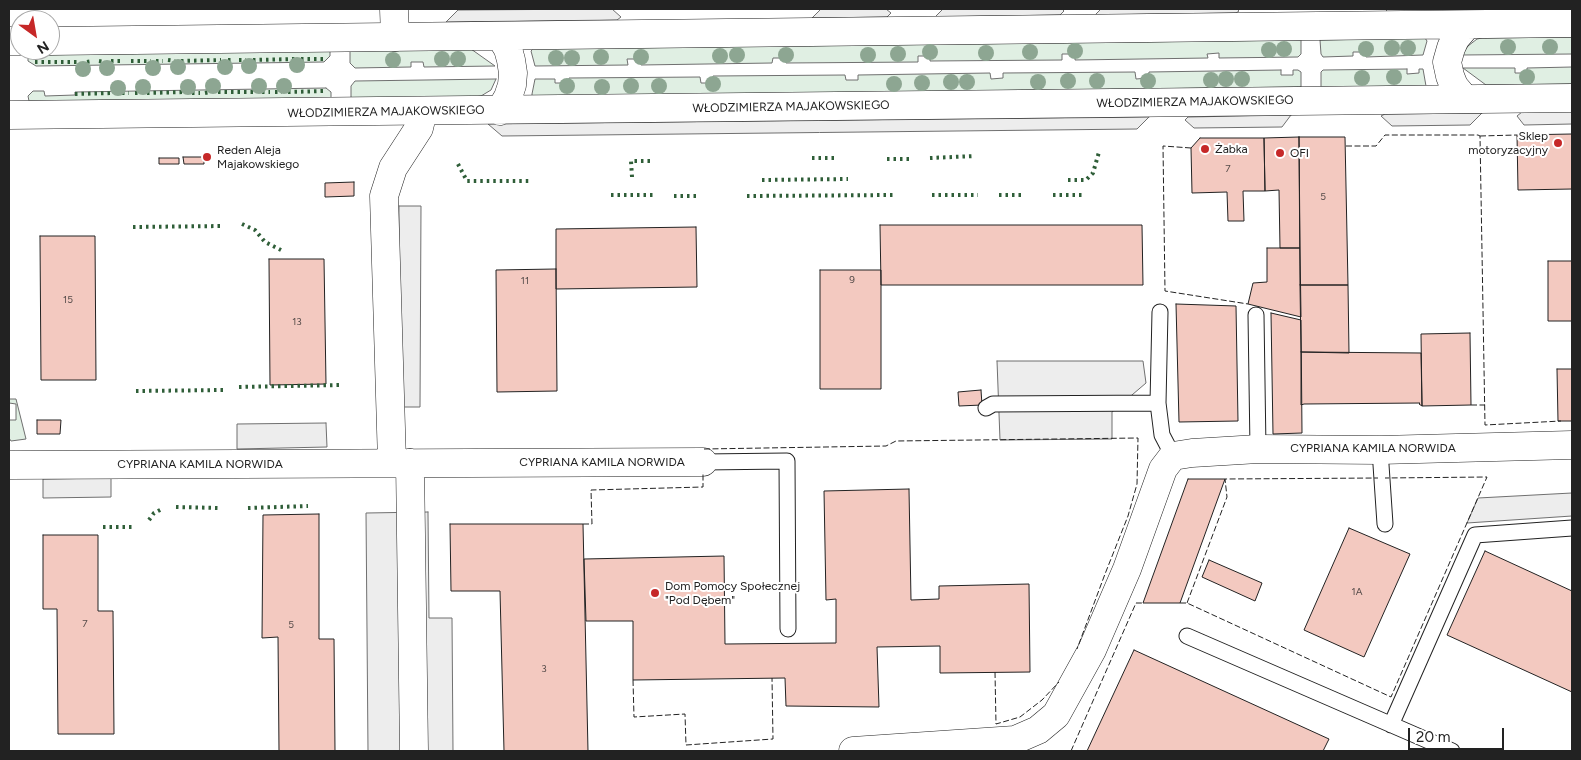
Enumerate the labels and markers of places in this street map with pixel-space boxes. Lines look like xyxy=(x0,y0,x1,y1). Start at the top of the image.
place label: Sklep motoryzacyjny xyxy=(1468,129,1548,157)
marker: Sklep motoryzacyjny xyxy=(1552,137,1564,149)
place label: Żabka xyxy=(1215,142,1248,156)
place label: Reden Aleja Majakowskiego xyxy=(217,143,299,171)
marker: Żabka xyxy=(1199,143,1211,155)
place label: OFI xyxy=(1290,146,1309,160)
marker: OFI xyxy=(1274,147,1286,159)
marker: Reden Aleja Majakowskiego xyxy=(201,151,213,163)
place label: Dom Pomocy Społecznej "Pod Dębem" xyxy=(665,579,800,607)
marker: Dom Pomocy Społecznej "Pod Dębem" xyxy=(649,587,661,599)

